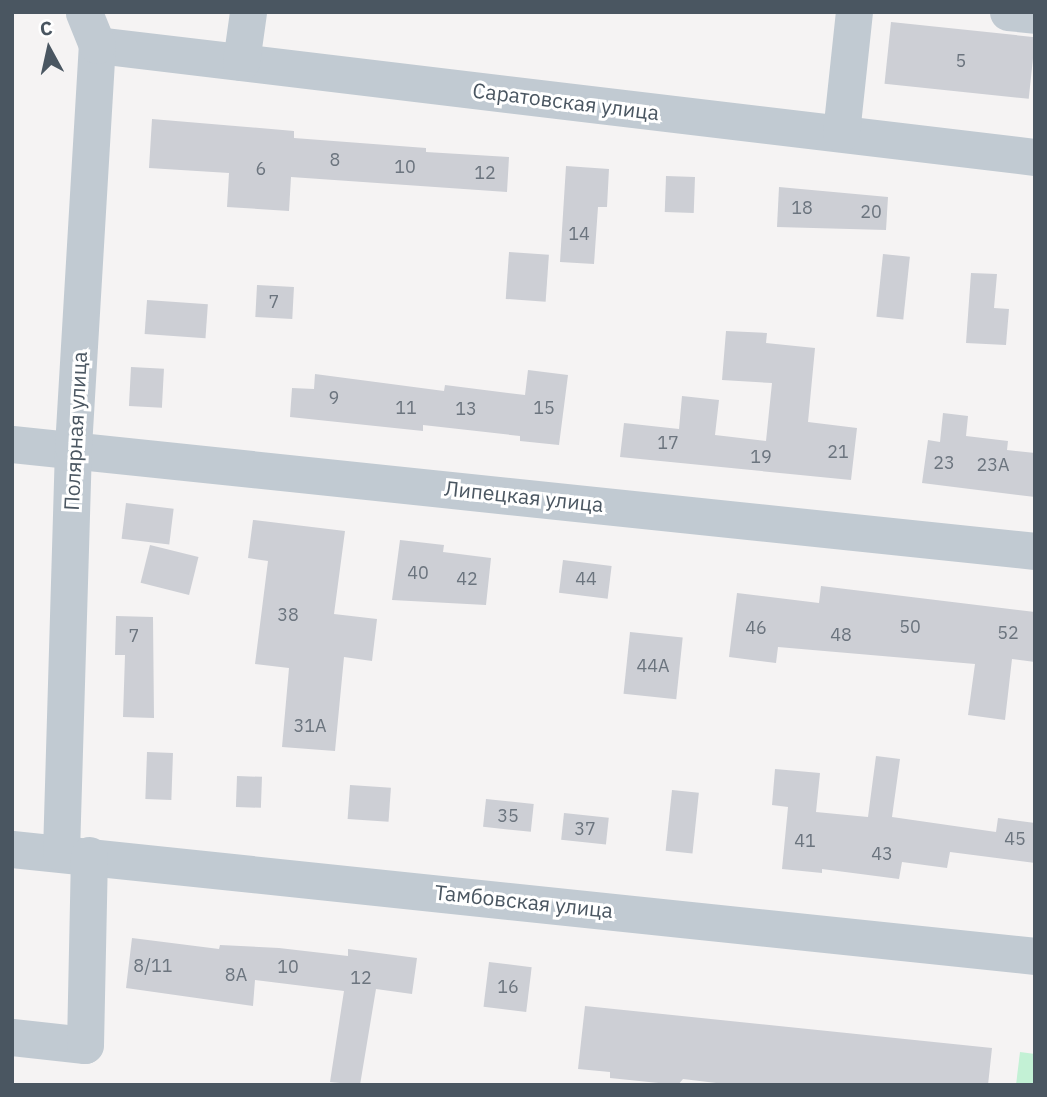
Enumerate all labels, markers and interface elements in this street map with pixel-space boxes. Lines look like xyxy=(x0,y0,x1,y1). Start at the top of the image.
north arrow xyxy=(14,14,84,84)
text: С xyxy=(38,15,54,41)
house number: 5 xyxy=(956,50,966,72)
street label: Саратовская улица xyxy=(471,77,661,125)
house number: 8 xyxy=(330,149,340,171)
house number: 10 xyxy=(394,156,416,178)
house number: 6 xyxy=(256,158,266,180)
house number: 12 xyxy=(474,162,496,184)
house number: 18 xyxy=(791,197,813,219)
house number: 20 xyxy=(860,201,882,223)
house number: 14 xyxy=(568,223,590,245)
house number: 7 xyxy=(269,291,279,313)
street label: Полярная улица xyxy=(58,351,92,511)
house number: 9 xyxy=(329,387,339,409)
house number: 11 xyxy=(395,397,417,419)
house number: 15 xyxy=(533,397,555,419)
house number: 13 xyxy=(455,398,477,420)
house number: 17 xyxy=(657,432,679,454)
house number: 21 xyxy=(827,441,849,463)
house number: 19 xyxy=(750,446,772,468)
house number: 23 xyxy=(933,452,955,474)
house number: 23А xyxy=(976,454,1010,476)
street label: Липецкая улица xyxy=(443,475,605,517)
house number: 40 xyxy=(407,562,429,584)
house number: 42 xyxy=(456,568,478,590)
house number: 44 xyxy=(575,568,597,590)
house number: 38 xyxy=(277,604,299,626)
house number: 50 xyxy=(899,616,921,638)
house number: 46 xyxy=(745,617,767,639)
house number: 52 xyxy=(997,622,1019,644)
house number: 48 xyxy=(830,624,852,646)
house number: 7 xyxy=(129,625,139,647)
house number: 44А xyxy=(636,655,670,677)
house number: 31А xyxy=(293,715,327,737)
house number: 35 xyxy=(497,805,519,827)
house number: 37 xyxy=(574,818,596,840)
house number: 45 xyxy=(1004,828,1026,850)
house number: 41 xyxy=(794,830,816,852)
house number: 43 xyxy=(871,843,893,865)
street label: Тамбовская улица xyxy=(434,879,614,923)
house number: 8/11 xyxy=(133,955,173,977)
house number: 10 xyxy=(277,956,299,978)
house number: 8А xyxy=(225,964,247,986)
house number: 12 xyxy=(350,967,372,989)
house number: 16 xyxy=(497,976,519,998)

